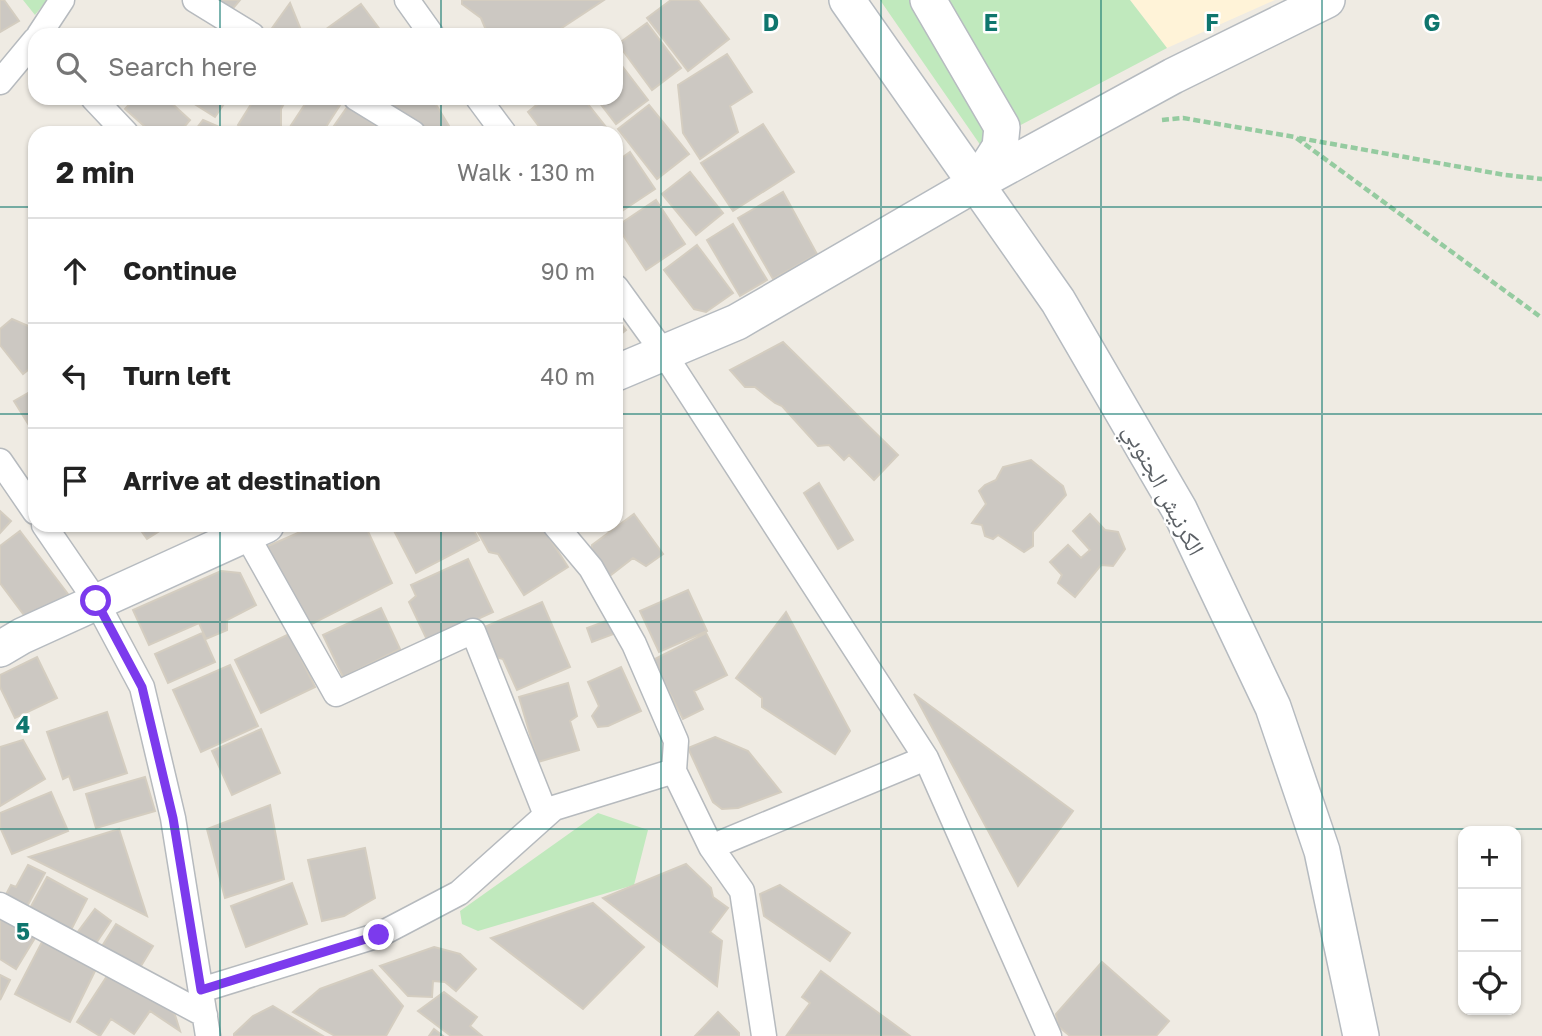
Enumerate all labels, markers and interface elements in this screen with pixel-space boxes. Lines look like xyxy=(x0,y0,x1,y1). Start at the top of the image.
text: D xyxy=(763,8,779,36)
text: E xyxy=(984,8,998,36)
text: F xyxy=(1205,8,1219,36)
text: G xyxy=(1424,8,1440,36)
search box xyxy=(28,28,623,105)
icon: search xyxy=(52,48,90,86)
text: Search here xyxy=(108,51,257,82)
text: 2 min xyxy=(56,154,134,190)
text: Walk · 130 m xyxy=(457,158,595,186)
icon: ahead xyxy=(56,252,94,290)
text: Continue xyxy=(123,255,237,286)
text: 90 m xyxy=(541,257,595,285)
icon: left xyxy=(56,357,94,395)
text: Turn left xyxy=(123,360,231,391)
text: 40 m xyxy=(541,362,595,390)
street label: الكرنيش الجنوبي xyxy=(1113,418,1212,563)
icon: arrive xyxy=(56,462,94,500)
text: Arrive at destination xyxy=(123,465,381,496)
route start xyxy=(80,585,111,616)
text: 4 xyxy=(16,710,30,738)
map controls xyxy=(1458,826,1521,1015)
button: + xyxy=(1458,826,1521,889)
button: − xyxy=(1458,889,1521,952)
text: 5 xyxy=(16,917,30,945)
route end xyxy=(363,919,394,950)
button: locate xyxy=(1458,952,1521,1015)

